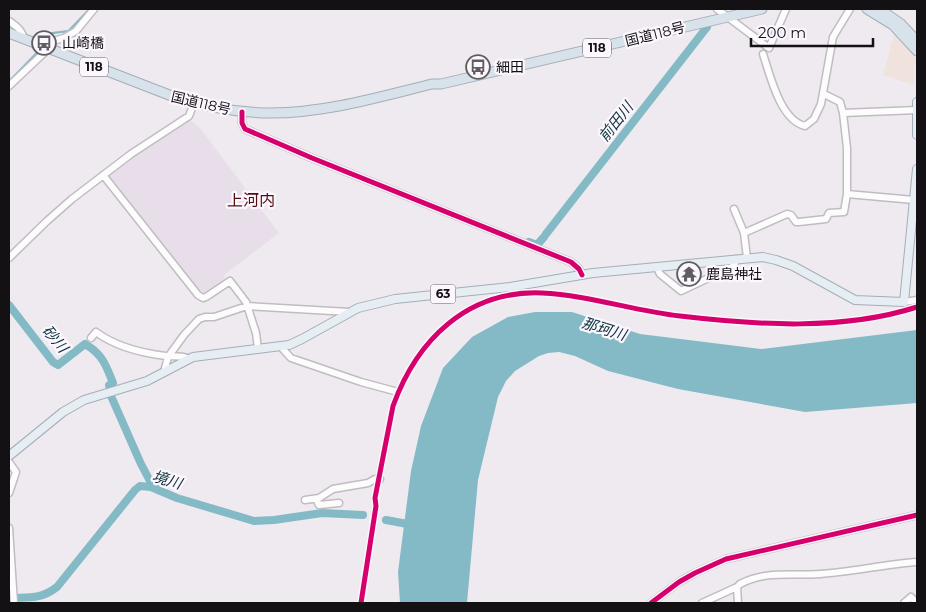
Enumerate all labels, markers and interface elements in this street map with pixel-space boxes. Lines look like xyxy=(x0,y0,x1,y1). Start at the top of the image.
scale bar xyxy=(751,15,874,47)
street label: 国道118号 xyxy=(623,18,687,50)
text: 200 m xyxy=(758,23,806,42)
bus stop icon: 山崎橋 xyxy=(31,30,57,56)
place label: 山崎橋 xyxy=(62,34,104,52)
road number: 118 xyxy=(583,38,611,58)
bus stop icon: 細田 xyxy=(465,54,491,80)
road number: 118 xyxy=(80,58,108,76)
place label: 細田 xyxy=(496,58,524,76)
street label: 国道118号 xyxy=(169,87,233,119)
water label: 前田川 xyxy=(594,97,638,145)
district label: 上河内 xyxy=(227,191,275,210)
temple icon: 鹿島神社 xyxy=(676,261,702,287)
place label: 鹿島神社 xyxy=(706,265,762,283)
road number: 63 xyxy=(430,284,456,304)
water label: 那珂川 xyxy=(580,313,630,345)
water label: 砂川 xyxy=(38,321,74,358)
water label: 境川 xyxy=(150,466,186,494)

